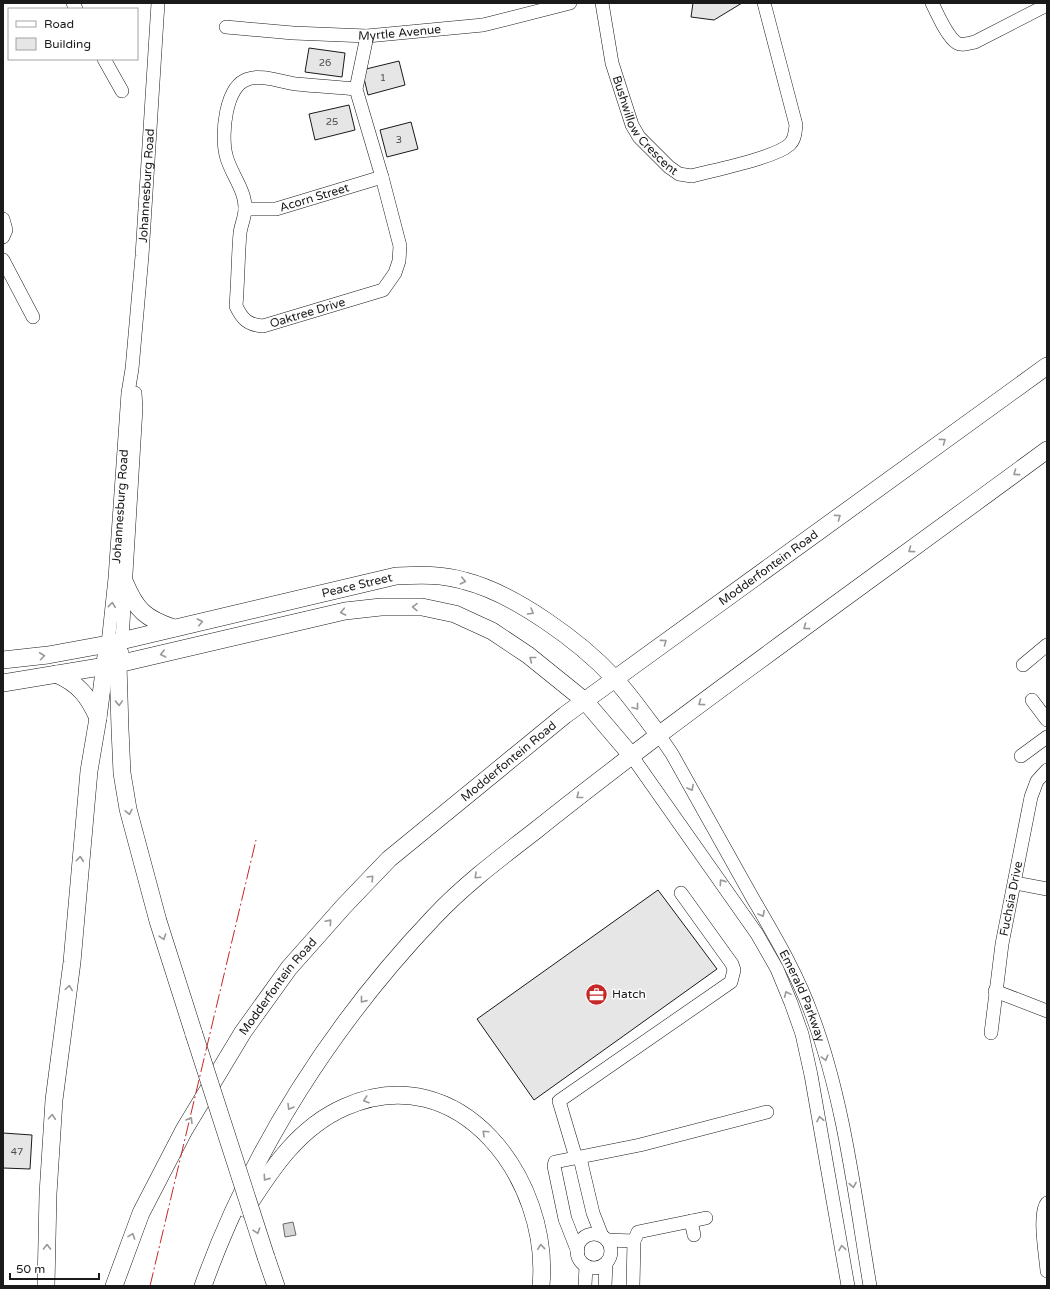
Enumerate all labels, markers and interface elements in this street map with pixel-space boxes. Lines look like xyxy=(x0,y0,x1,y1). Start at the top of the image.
legend xyxy=(8,8,138,60)
text: Road xyxy=(44,17,74,31)
street label: Myrtle Avenue xyxy=(358,22,442,43)
text: Building xyxy=(44,37,91,51)
house number: 26 xyxy=(319,57,331,69)
house number: 1 xyxy=(380,72,386,84)
street label: Bushwillow Crescent xyxy=(610,74,681,178)
house number: 25 xyxy=(326,116,338,128)
street label: Johannesburg Road xyxy=(136,128,157,243)
house number: 3 xyxy=(396,134,402,146)
street label: Acorn Street xyxy=(278,180,351,215)
street label: Oaktree Drive xyxy=(268,295,347,331)
one-way arrow xyxy=(939,439,946,446)
street label: Johannesburg Road xyxy=(109,449,131,564)
one-way arrow xyxy=(1013,468,1020,475)
one-way arrow xyxy=(834,515,841,522)
street label: Modderfontein Road xyxy=(716,527,821,608)
one-way arrow xyxy=(908,545,915,552)
street label: Peace Street xyxy=(320,570,394,600)
one-way arrow xyxy=(459,576,466,584)
one-way arrow xyxy=(107,602,116,608)
one-way arrow xyxy=(412,603,418,611)
one-way arrow xyxy=(340,607,346,615)
one-way arrow xyxy=(527,608,534,615)
one-way arrow xyxy=(197,618,204,626)
one-way arrow xyxy=(803,622,810,629)
one-way arrow xyxy=(660,640,667,647)
one-way arrow xyxy=(160,649,167,657)
one-way arrow xyxy=(39,652,45,661)
one-way arrow xyxy=(530,656,537,663)
one-way arrow xyxy=(698,699,705,706)
one-way arrow xyxy=(115,700,123,706)
one-way arrow xyxy=(632,702,639,709)
street label: Modderfontein Road xyxy=(458,718,559,804)
one-way arrow xyxy=(687,784,694,792)
one-way arrow xyxy=(577,791,584,798)
one-way arrow xyxy=(124,808,132,815)
one-way arrow xyxy=(76,856,85,862)
street label: Fuchsia Drive xyxy=(997,860,1025,937)
one-way arrow xyxy=(474,872,482,879)
one-way arrow xyxy=(366,875,374,883)
one-way arrow xyxy=(719,879,727,886)
one-way arrow xyxy=(757,910,764,917)
one-way arrow xyxy=(324,920,331,927)
one-way arrow xyxy=(158,933,167,940)
street label: Modderfontein Road xyxy=(236,935,319,1038)
street label: Emerald Parkway xyxy=(776,947,828,1044)
office icon: Hatch xyxy=(584,981,610,1007)
one-way arrow xyxy=(64,985,73,991)
place label: Hatch xyxy=(612,987,646,1001)
one-way arrow xyxy=(784,990,792,997)
one-way arrow xyxy=(361,996,368,1003)
one-way arrow xyxy=(821,1055,829,1061)
one-way arrow xyxy=(362,1095,369,1103)
one-way arrow xyxy=(287,1103,294,1110)
one-way arrow xyxy=(48,1114,57,1120)
one-way arrow xyxy=(816,1116,824,1123)
one-way arrow xyxy=(185,1117,193,1124)
one-way arrow xyxy=(482,1130,490,1138)
house number: 47 xyxy=(11,1146,23,1158)
one-way arrow xyxy=(263,1174,271,1181)
one-way arrow xyxy=(848,1182,856,1188)
one-way arrow xyxy=(253,1227,261,1234)
one-way arrow xyxy=(128,1233,136,1240)
one-way arrow xyxy=(43,1244,51,1250)
one-way arrow xyxy=(537,1244,546,1250)
one-way arrow xyxy=(838,1244,847,1251)
scale bar xyxy=(10,1255,99,1281)
text: 50 m xyxy=(16,1262,45,1276)

